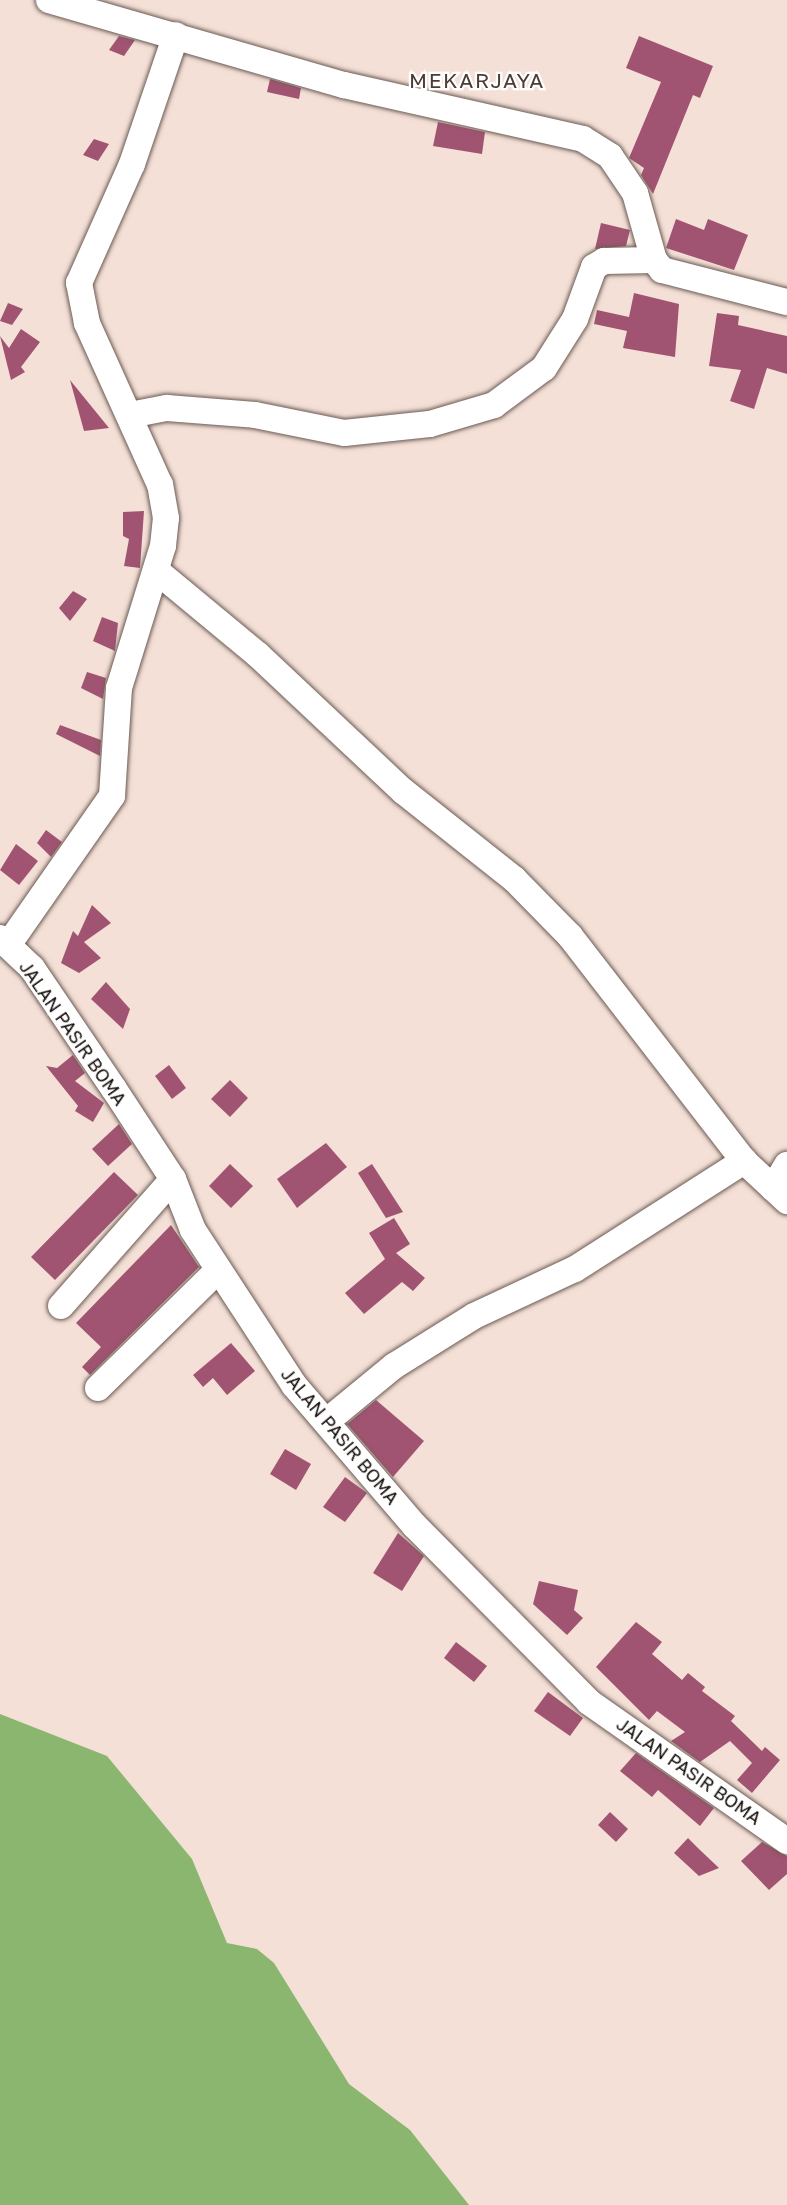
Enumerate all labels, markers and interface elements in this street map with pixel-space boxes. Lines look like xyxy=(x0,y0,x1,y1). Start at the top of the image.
district label: MEKARJAYA xyxy=(409,67,545,93)
street label: JALAN PASIR BOMA xyxy=(15,957,131,1109)
street label: JALAN PASIR BOMA xyxy=(277,1363,403,1509)
street label: JALAN PASIR BOMA xyxy=(613,1713,765,1829)

